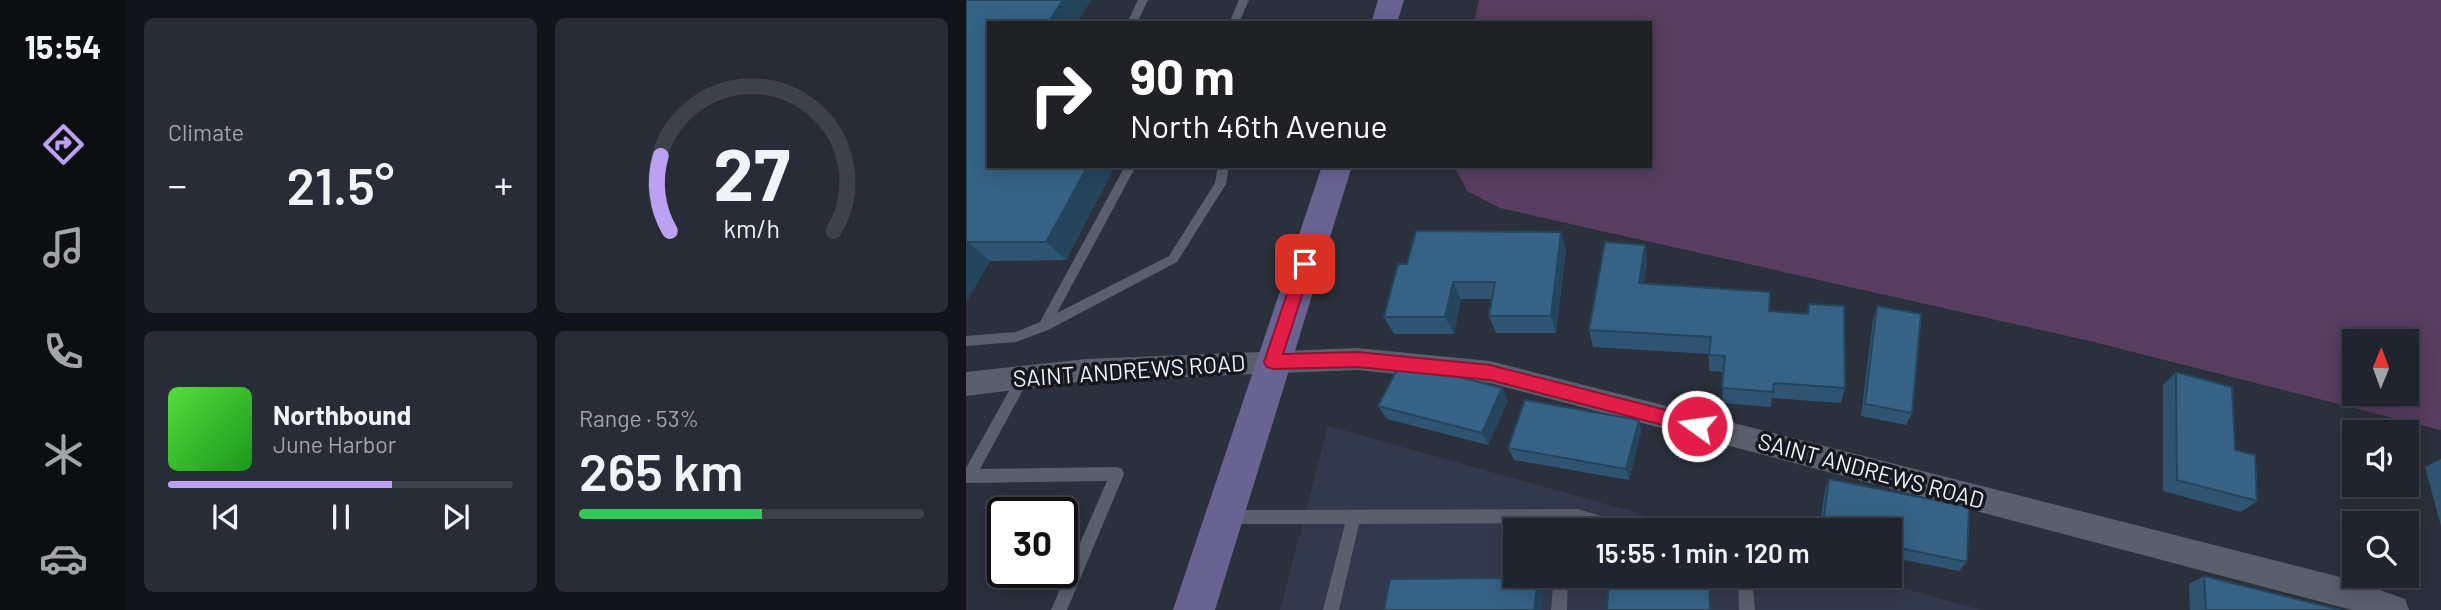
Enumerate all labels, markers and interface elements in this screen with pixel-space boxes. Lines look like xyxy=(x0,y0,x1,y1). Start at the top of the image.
text: 15:54 xyxy=(25,27,101,65)
text: 90 m xyxy=(1130,46,1235,105)
icon: right xyxy=(1015,49,1106,140)
text: North 46th Avenue xyxy=(1130,106,1388,144)
text: Climate xyxy=(168,118,244,146)
icon: directions xyxy=(39,120,88,169)
text: 27 xyxy=(713,129,790,217)
text: 21.5° xyxy=(287,153,394,215)
text: − xyxy=(168,161,187,207)
text: + xyxy=(494,161,513,207)
text: km/h xyxy=(723,213,780,243)
icon: music xyxy=(39,223,88,272)
pin xyxy=(1275,234,1335,294)
icon: arrive xyxy=(1286,245,1324,283)
icon: phone xyxy=(39,327,88,376)
north arrow xyxy=(2342,329,2418,406)
map controls xyxy=(2342,329,2419,588)
street label: SAINT ANDREWS ROAD xyxy=(1012,348,1246,392)
position arrow xyxy=(1660,389,1734,463)
text: Northbound xyxy=(273,399,411,430)
text: Range · 53% xyxy=(579,404,699,432)
button: sound xyxy=(2342,420,2419,497)
street label: SAINT ANDREWS ROAD xyxy=(1755,426,1987,514)
icon: climate xyxy=(39,430,88,479)
text: June Harbor xyxy=(273,430,396,458)
text: 265 km xyxy=(579,439,743,501)
speed limit sign: 30 xyxy=(987,497,1078,588)
icon: previous xyxy=(207,498,245,536)
icon: pause xyxy=(322,498,360,536)
icon: next xyxy=(437,498,475,536)
button: search xyxy=(2342,511,2419,588)
icon: car xyxy=(39,534,88,583)
text: 15:55 · 1 min · 120 m xyxy=(1595,537,1810,568)

